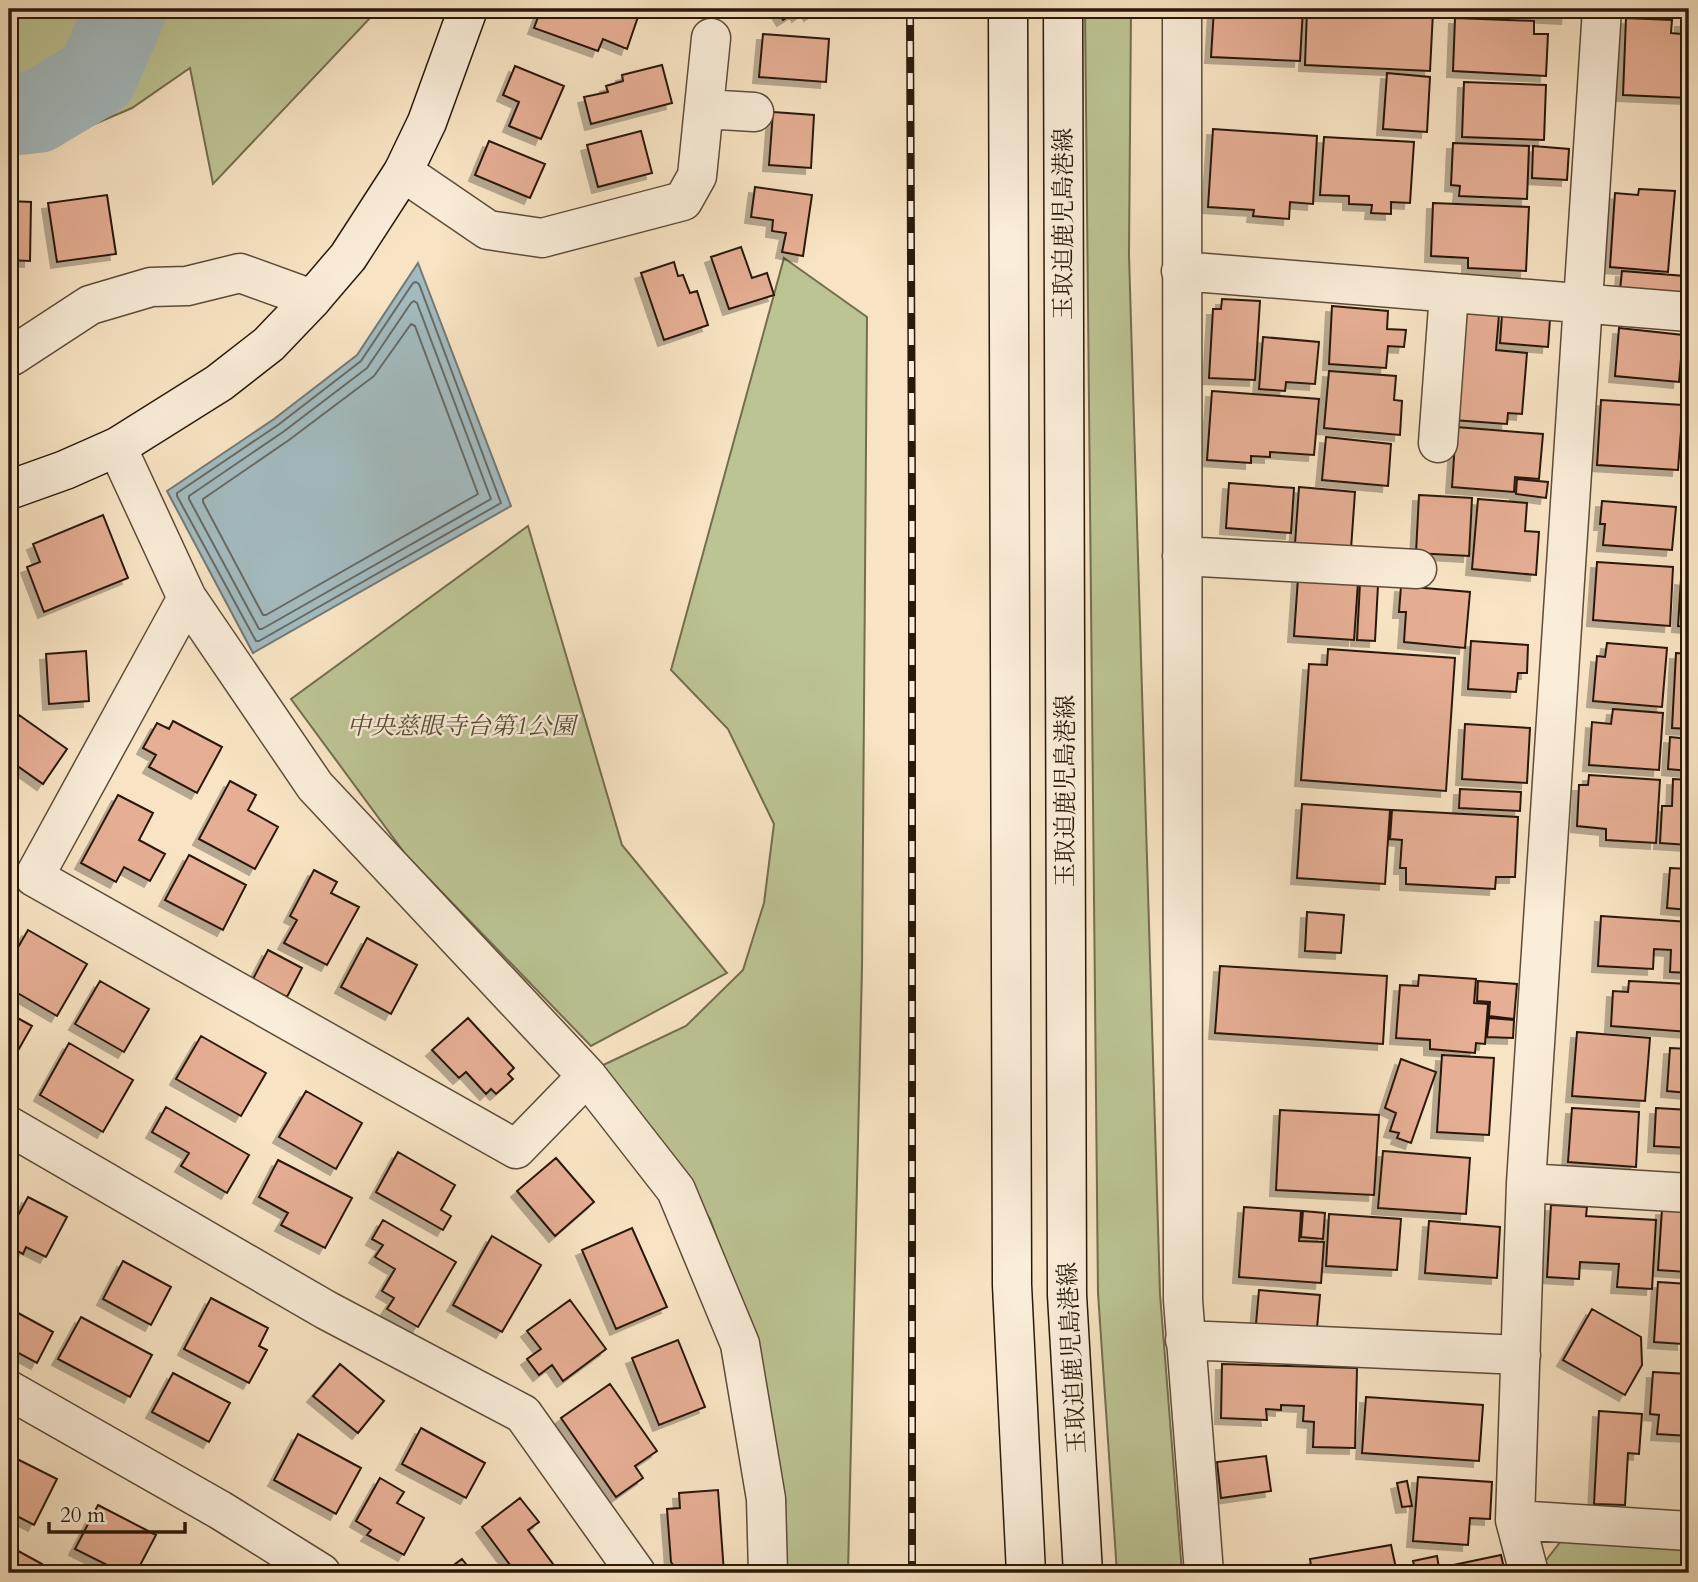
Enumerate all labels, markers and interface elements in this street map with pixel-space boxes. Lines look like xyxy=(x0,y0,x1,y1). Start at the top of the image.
street label: 玉取迫鹿児島港線 xyxy=(1047,128,1080,320)
street label: 玉取迫鹿児島港線 xyxy=(1049,695,1082,887)
park label: 中央慈眼寺台第1公園 xyxy=(347,710,579,743)
street label: 玉取迫鹿児島港線 xyxy=(1051,1261,1094,1455)
scale bar xyxy=(49,1491,186,1535)
text: 20 m xyxy=(60,1501,105,1530)

